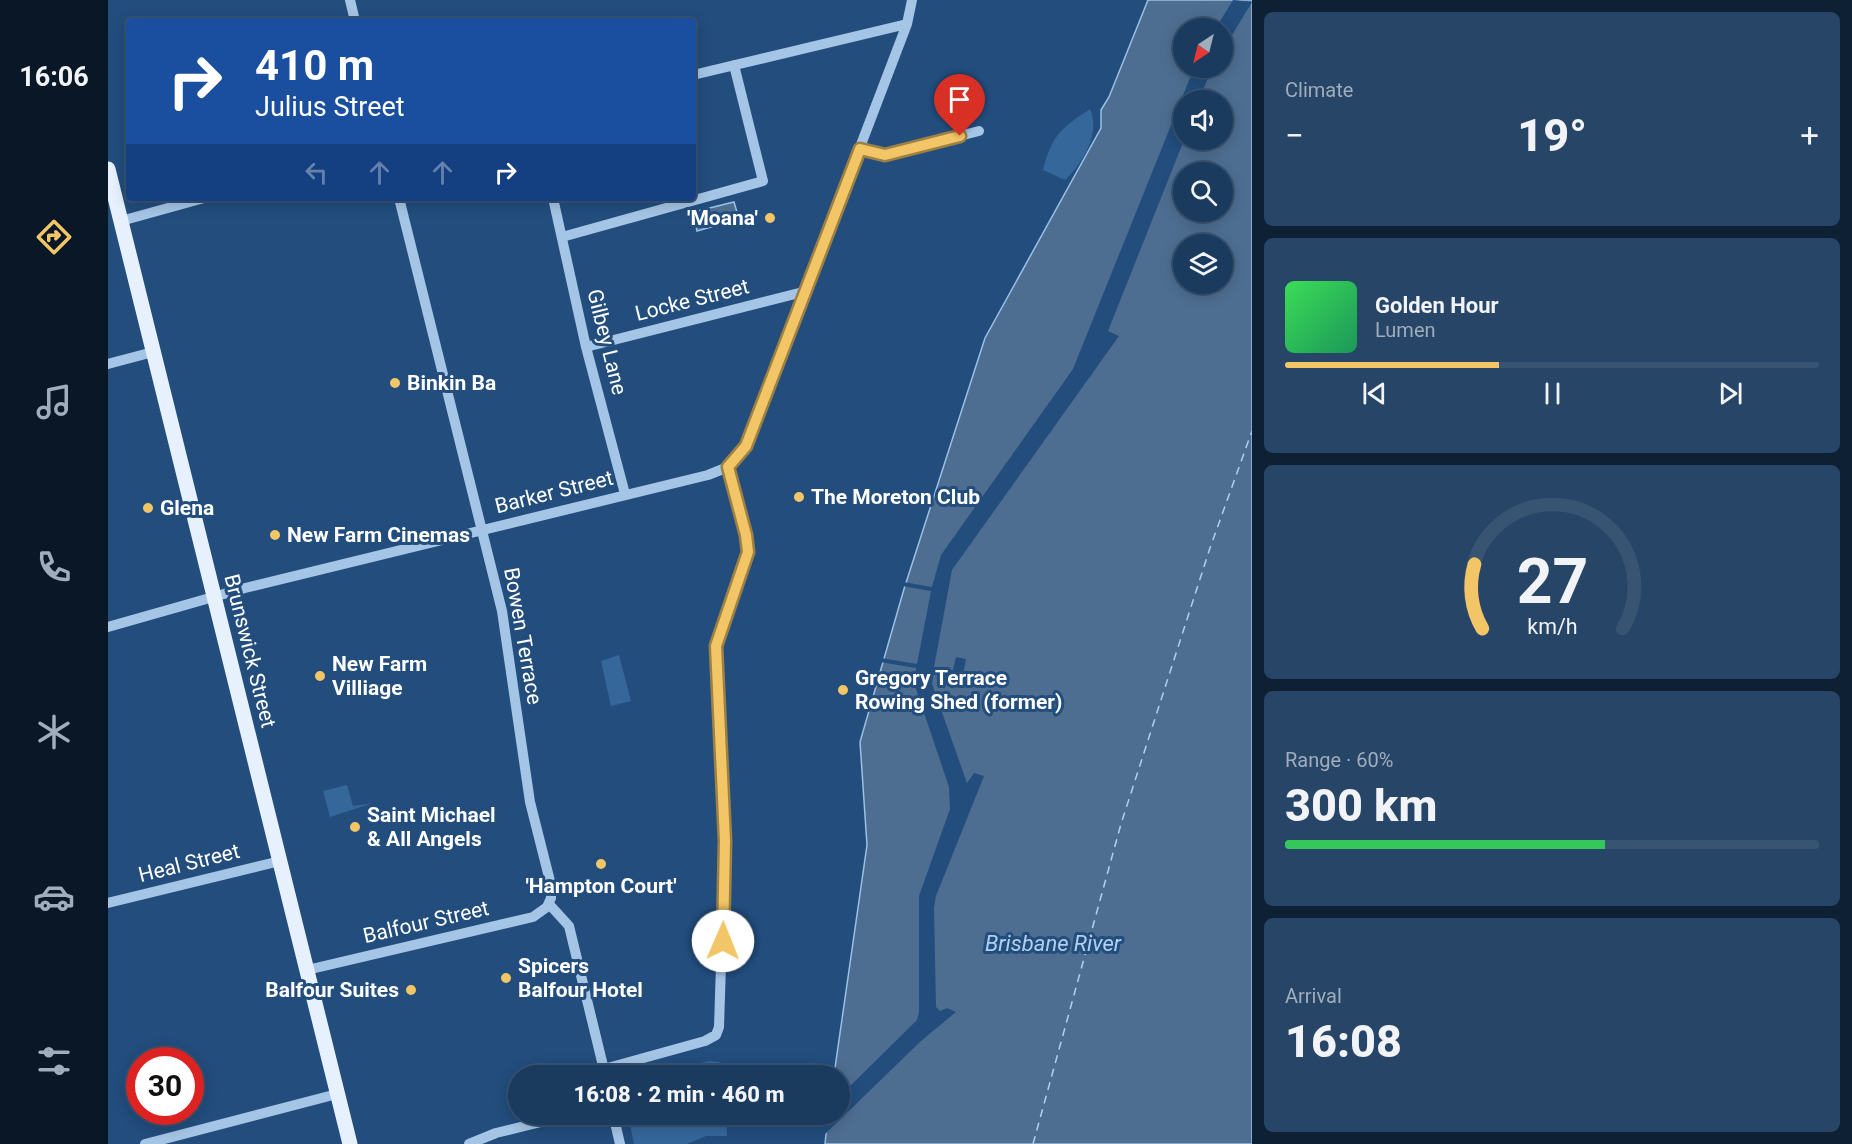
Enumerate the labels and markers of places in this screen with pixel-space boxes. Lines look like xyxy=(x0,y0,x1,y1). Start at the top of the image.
pin xyxy=(934,74,985,136)
place label: 'Moana' xyxy=(687,206,758,230)
marker: 'Moana' xyxy=(763,211,777,225)
place label: Binkin Ba xyxy=(407,371,496,395)
marker: Binkin Ba xyxy=(388,376,402,390)
place label: The Moreton Club xyxy=(811,485,980,509)
marker: The Moreton Club xyxy=(792,490,806,504)
place label: Glena xyxy=(160,496,214,520)
marker: Glena xyxy=(141,501,155,515)
place label: New Farm Cinemas xyxy=(287,523,470,547)
marker: New Farm Cinemas xyxy=(268,528,282,542)
place label: New Farm Villiage xyxy=(332,652,427,700)
place label: Gregory Terrace Rowing Shed (former) xyxy=(855,666,1062,714)
marker: New Farm Villiage xyxy=(313,669,327,683)
marker: Gregory Terrace Rowing Shed (former) xyxy=(836,683,850,697)
place label: Saint Michael & All Angels xyxy=(367,803,496,851)
marker: Saint Michael & All Angels xyxy=(348,820,362,834)
marker: 'Hampton Court' xyxy=(594,857,608,871)
place label: 'Hampton Court' xyxy=(525,874,677,898)
place label: Spicers Balfour Hotel xyxy=(518,954,643,1002)
marker: Spicers Balfour Hotel xyxy=(499,971,513,985)
place label: Balfour Suites xyxy=(265,978,399,1002)
marker: Balfour Suites xyxy=(404,983,418,997)

